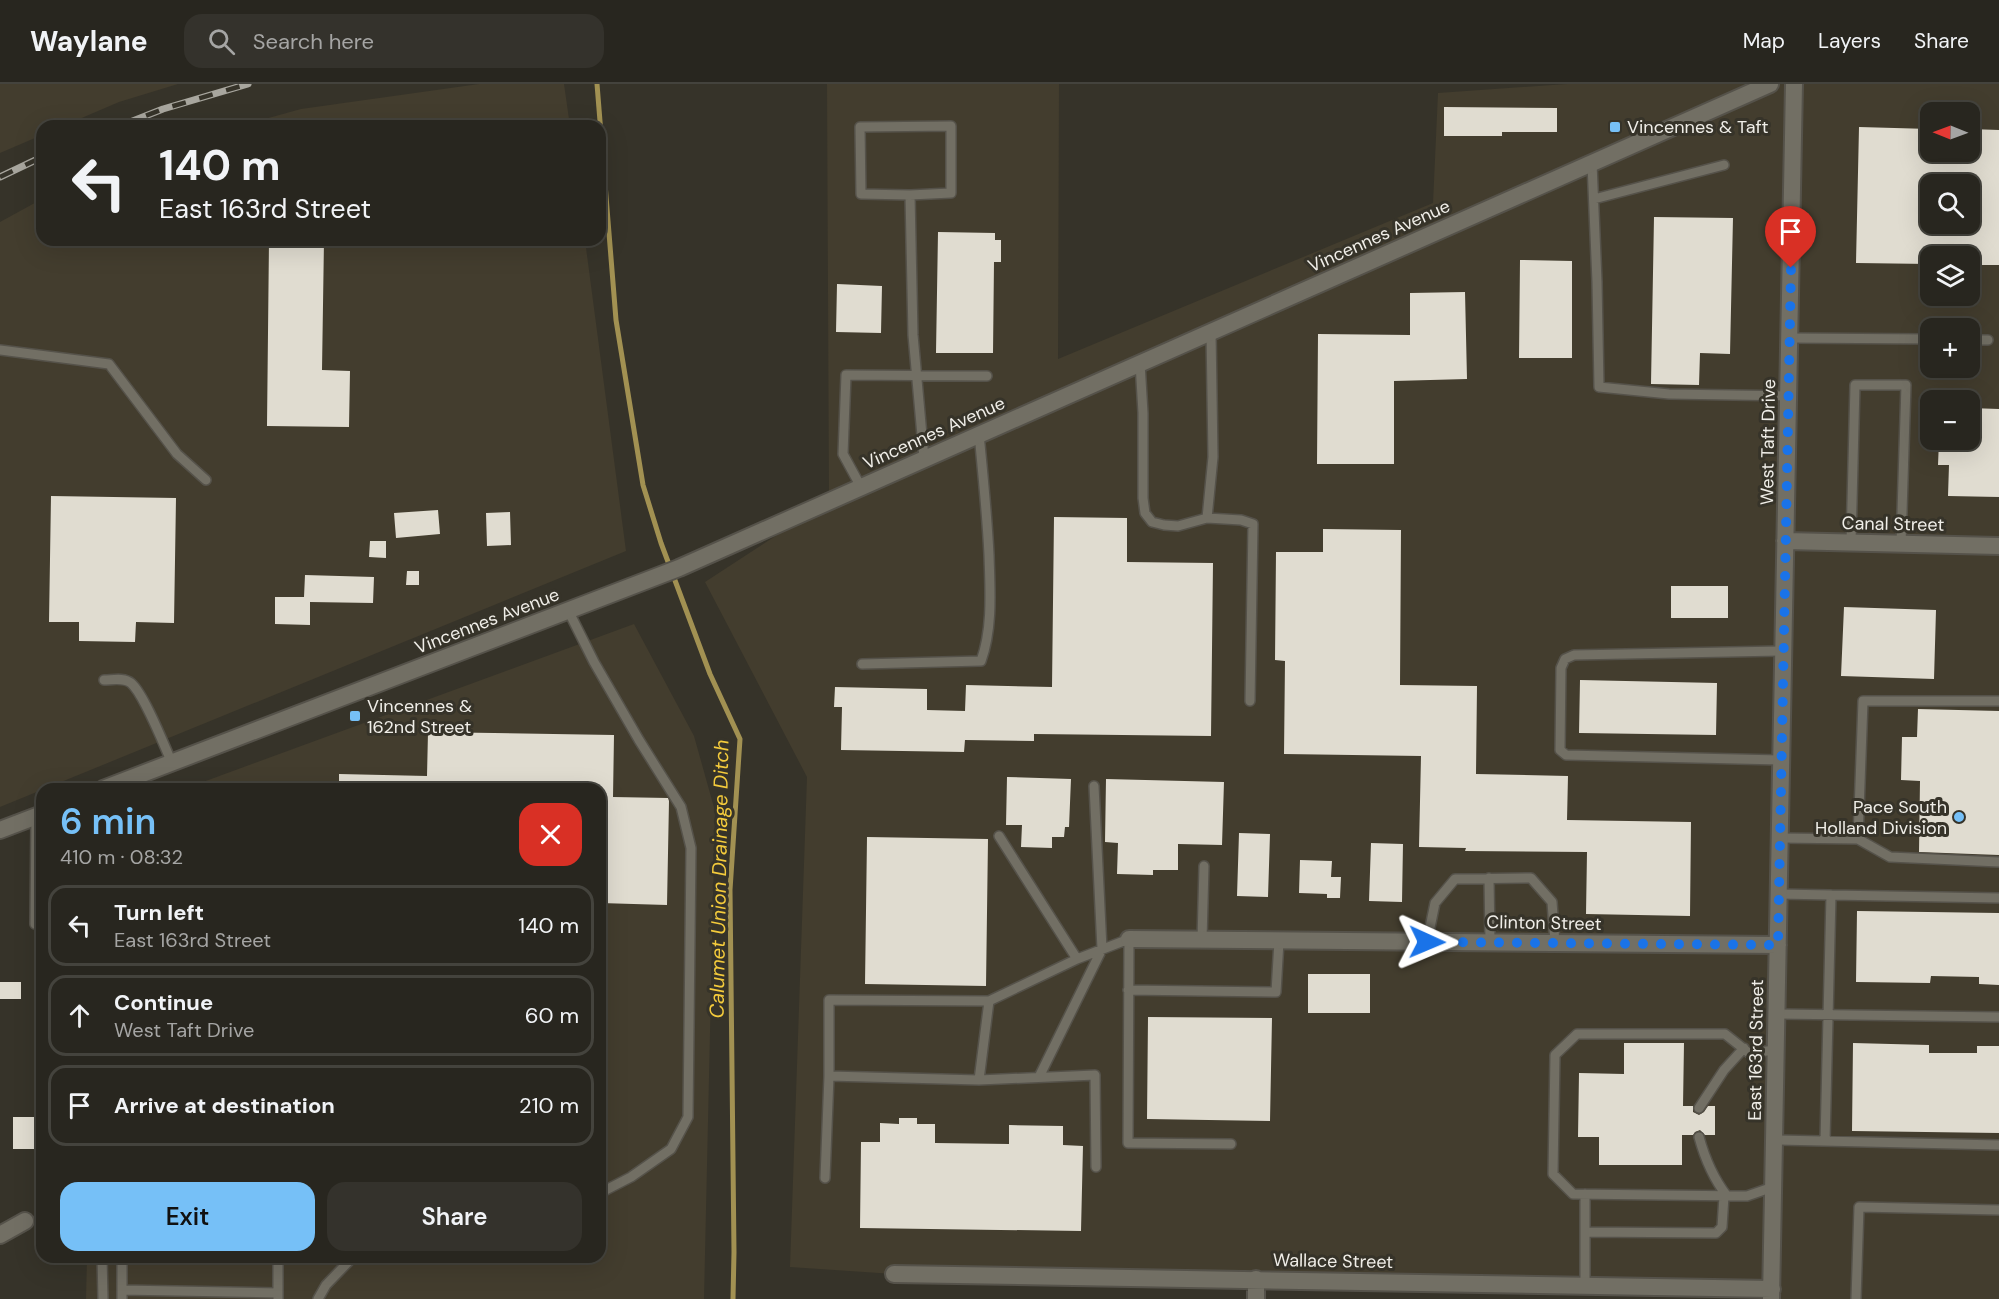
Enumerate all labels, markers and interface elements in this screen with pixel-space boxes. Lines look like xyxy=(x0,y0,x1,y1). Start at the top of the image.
search box xyxy=(184,14,604,68)
text: Waylane xyxy=(30,23,148,60)
icon: search xyxy=(205,25,238,58)
text: Search here xyxy=(253,27,374,56)
text: Map xyxy=(1743,27,1785,55)
text: Layers xyxy=(1818,27,1881,55)
text: Share xyxy=(1914,27,1969,55)
north arrow xyxy=(1920,102,1980,162)
map controls xyxy=(1920,102,1980,450)
place label: Vincennes & Taft xyxy=(1627,115,1769,139)
marker: Vincennes & Taft xyxy=(1608,120,1622,134)
text: 140 m xyxy=(159,138,281,193)
icon: left xyxy=(60,144,138,222)
button: search xyxy=(1920,174,1980,234)
text: East 163rd Street xyxy=(159,191,371,226)
street label: Vincennes Avenue xyxy=(1304,194,1454,278)
pin xyxy=(1765,206,1816,268)
icon: arrive xyxy=(1774,215,1807,248)
button: layers xyxy=(1920,246,1980,306)
button: + xyxy=(1920,318,1980,378)
street label: West Taft Drive xyxy=(1755,379,1781,505)
button: − xyxy=(1920,390,1980,450)
street label: Vincennes Avenue xyxy=(859,391,1009,475)
street label: Canal Street xyxy=(1841,511,1945,537)
street label: Vincennes Avenue xyxy=(411,582,563,660)
place label: Vincennes & 162nd Street xyxy=(367,694,472,739)
marker: Vincennes & 162nd Street xyxy=(348,709,362,723)
water label: Calumet Union Drainage Ditch xyxy=(704,739,734,1019)
place label: Pace South Holland Division xyxy=(1815,795,1947,840)
text: 6 min xyxy=(60,798,156,845)
button: close xyxy=(519,803,582,866)
marker: Pace South Holland Division xyxy=(1952,810,1966,824)
text: 410 m · 08:32 xyxy=(60,844,183,870)
text: Turn left xyxy=(114,898,204,927)
icon: left xyxy=(63,909,96,942)
position arrow xyxy=(1395,910,1459,974)
street label: Clinton Street xyxy=(1486,910,1602,936)
text: 140 m xyxy=(518,911,579,940)
text: East 163rd Street xyxy=(114,927,271,953)
street label: East 163rd Street xyxy=(1743,979,1769,1121)
text: Continue xyxy=(114,988,213,1017)
icon: ahead xyxy=(63,999,96,1032)
text: 60 m xyxy=(525,1001,579,1030)
text: West Taft Drive xyxy=(114,1017,254,1043)
icon: arrive xyxy=(63,1089,96,1122)
text: Arrive at destination xyxy=(114,1091,335,1120)
text: 210 m xyxy=(519,1091,579,1120)
button: Exit xyxy=(60,1182,315,1251)
button: Share xyxy=(327,1182,582,1251)
street label: Wallace Street xyxy=(1273,1248,1393,1274)

